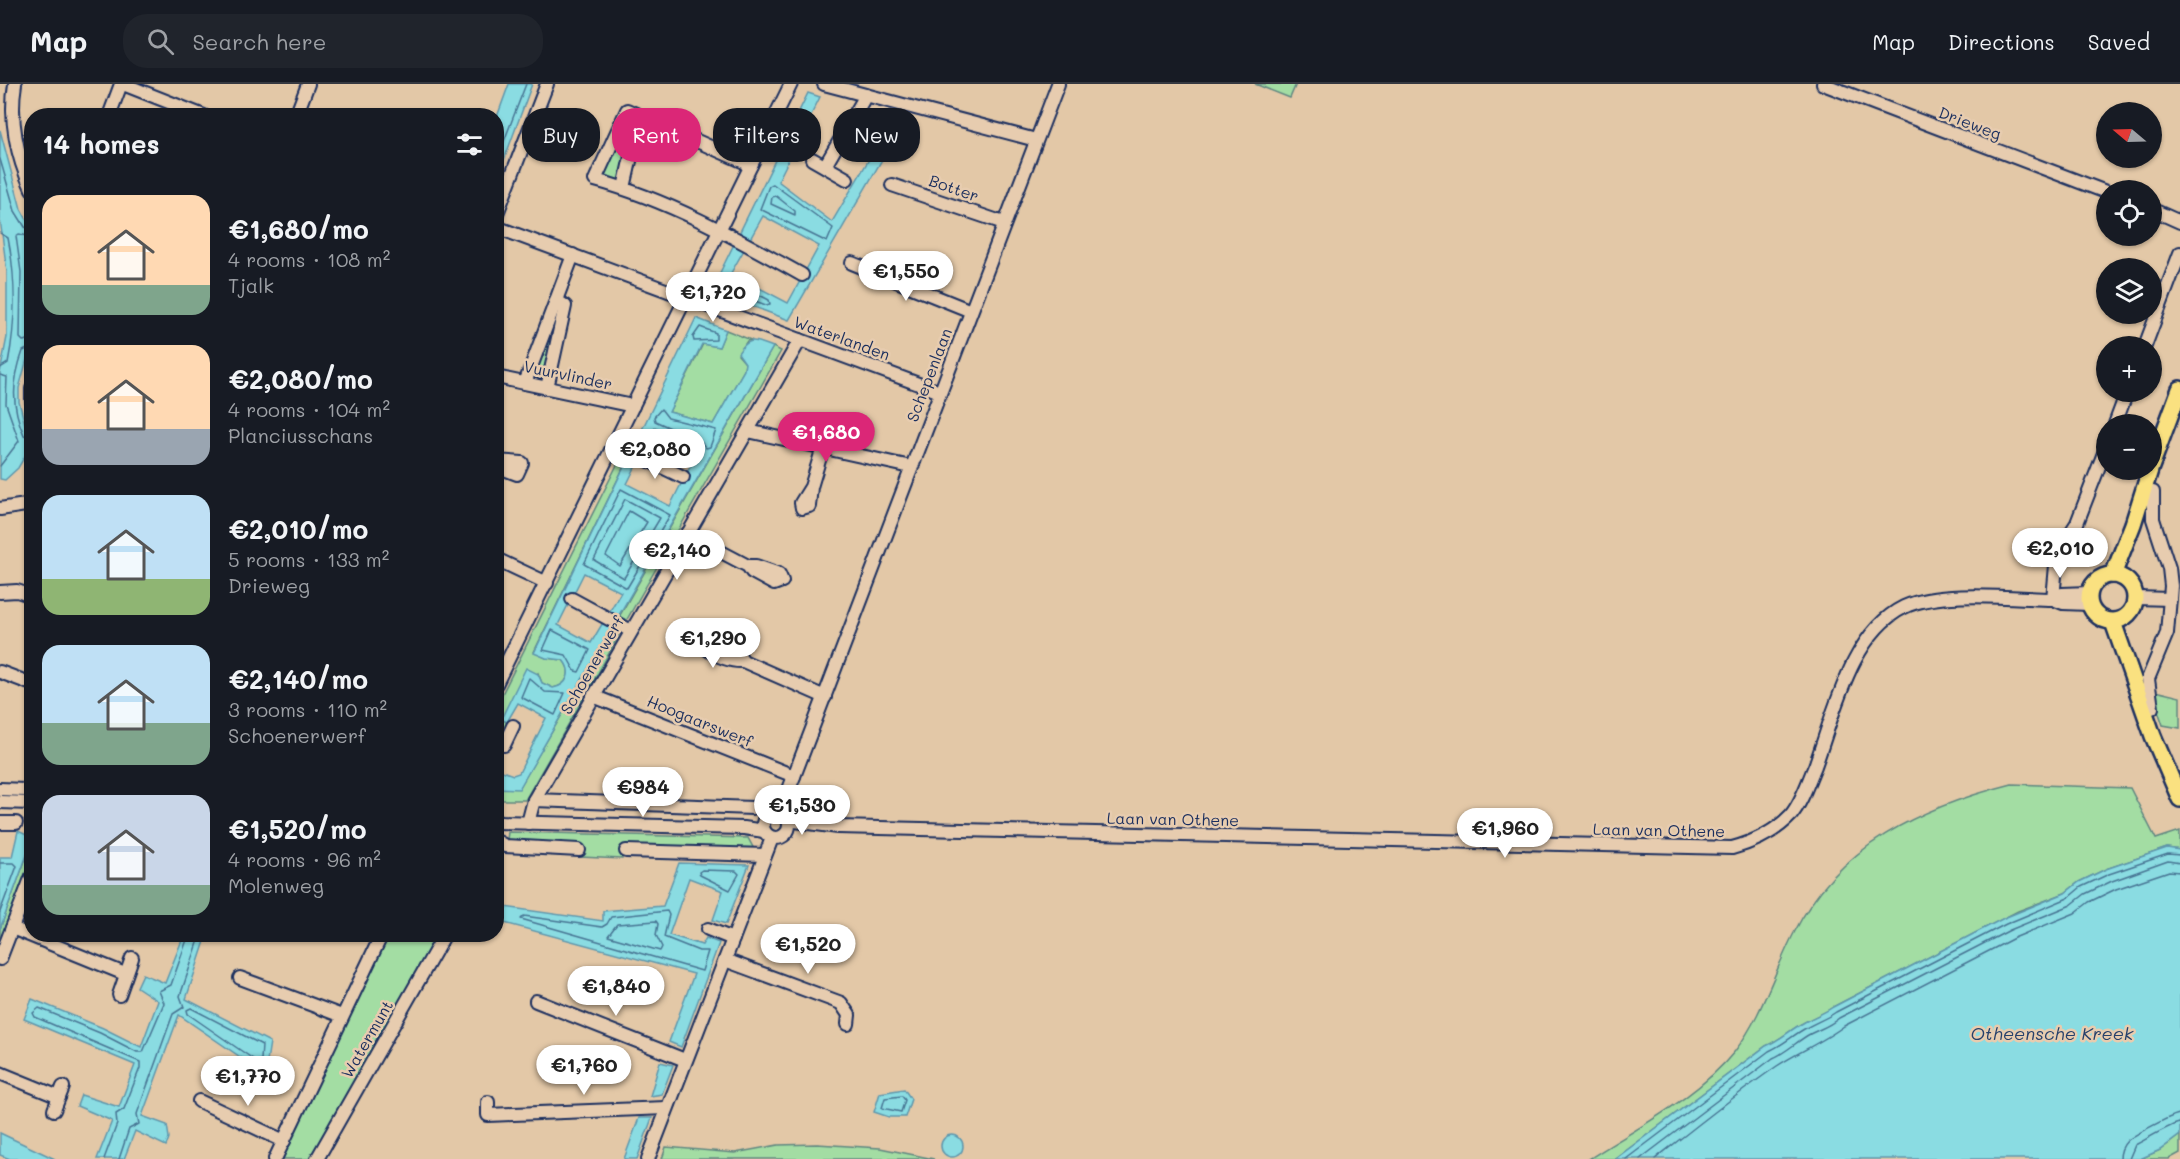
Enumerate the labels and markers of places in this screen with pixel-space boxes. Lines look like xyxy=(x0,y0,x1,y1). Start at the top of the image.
pin: €1,550 xyxy=(857,251,955,302)
pin: €1,720 xyxy=(664,272,762,323)
pin: €1,680 xyxy=(777,412,875,463)
pin: €2,080 xyxy=(606,429,704,480)
pin: €2,010 xyxy=(2011,528,2109,579)
pin: €2,140 xyxy=(628,530,726,581)
pin: €1,290 xyxy=(664,618,762,669)
pin: €984 xyxy=(607,767,679,818)
pin: €1,530 xyxy=(753,785,851,836)
pin: €1,960 xyxy=(1456,808,1554,859)
pin: €1,520 xyxy=(759,924,857,975)
pin: €1,840 xyxy=(567,966,665,1017)
pin: €1,760 xyxy=(535,1045,633,1096)
pin: €1,770 xyxy=(199,1056,297,1107)

